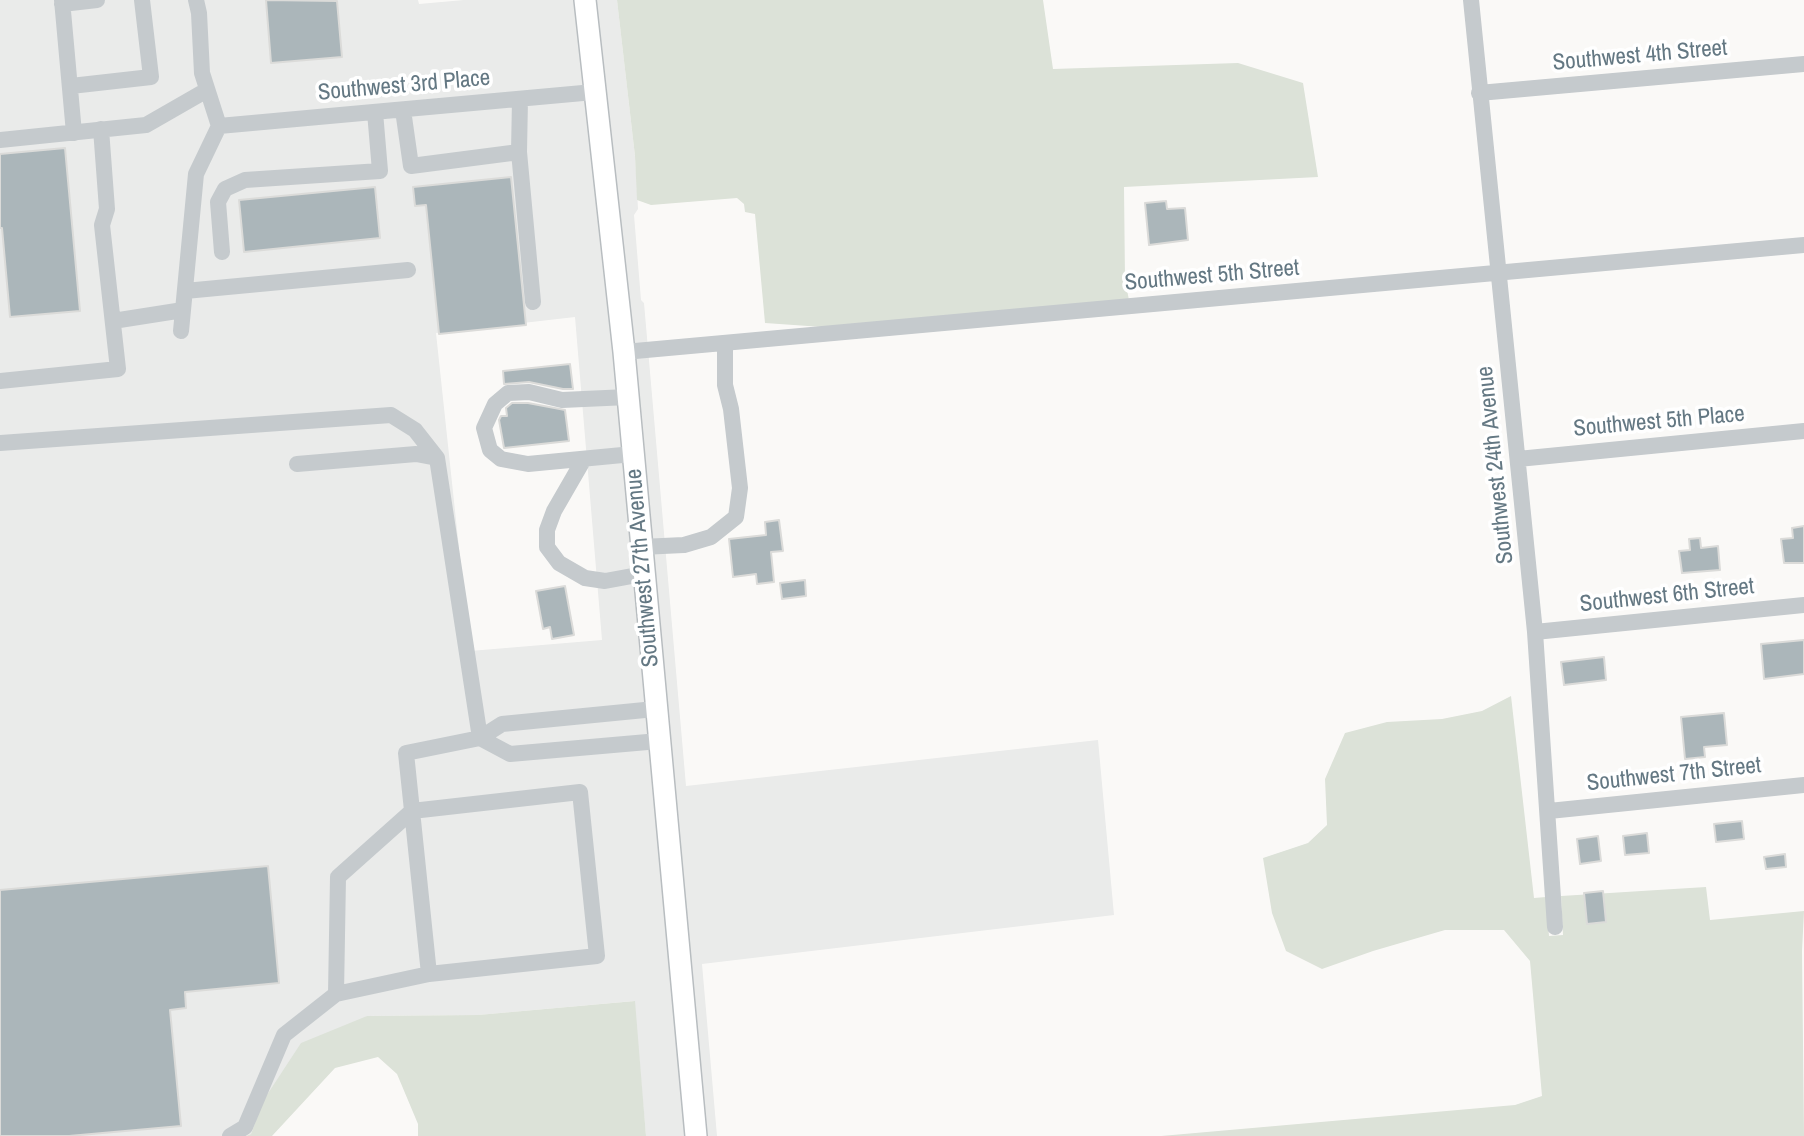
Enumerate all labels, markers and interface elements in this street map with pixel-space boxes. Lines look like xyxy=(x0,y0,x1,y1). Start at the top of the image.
street label: Southwest 4th Street xyxy=(1552,35,1728,77)
street label: Southwest 3rd Place xyxy=(317,65,491,107)
street label: Southwest 5th Street xyxy=(1124,255,1300,297)
street label: Southwest 24th Avenue xyxy=(1472,365,1520,565)
street label: Southwest 5th Place xyxy=(1572,401,1746,443)
street label: Southwest 27th Avenue xyxy=(621,468,665,668)
street label: Southwest 6th Street xyxy=(1578,573,1756,619)
street label: Southwest 7th Street xyxy=(1585,752,1763,798)

